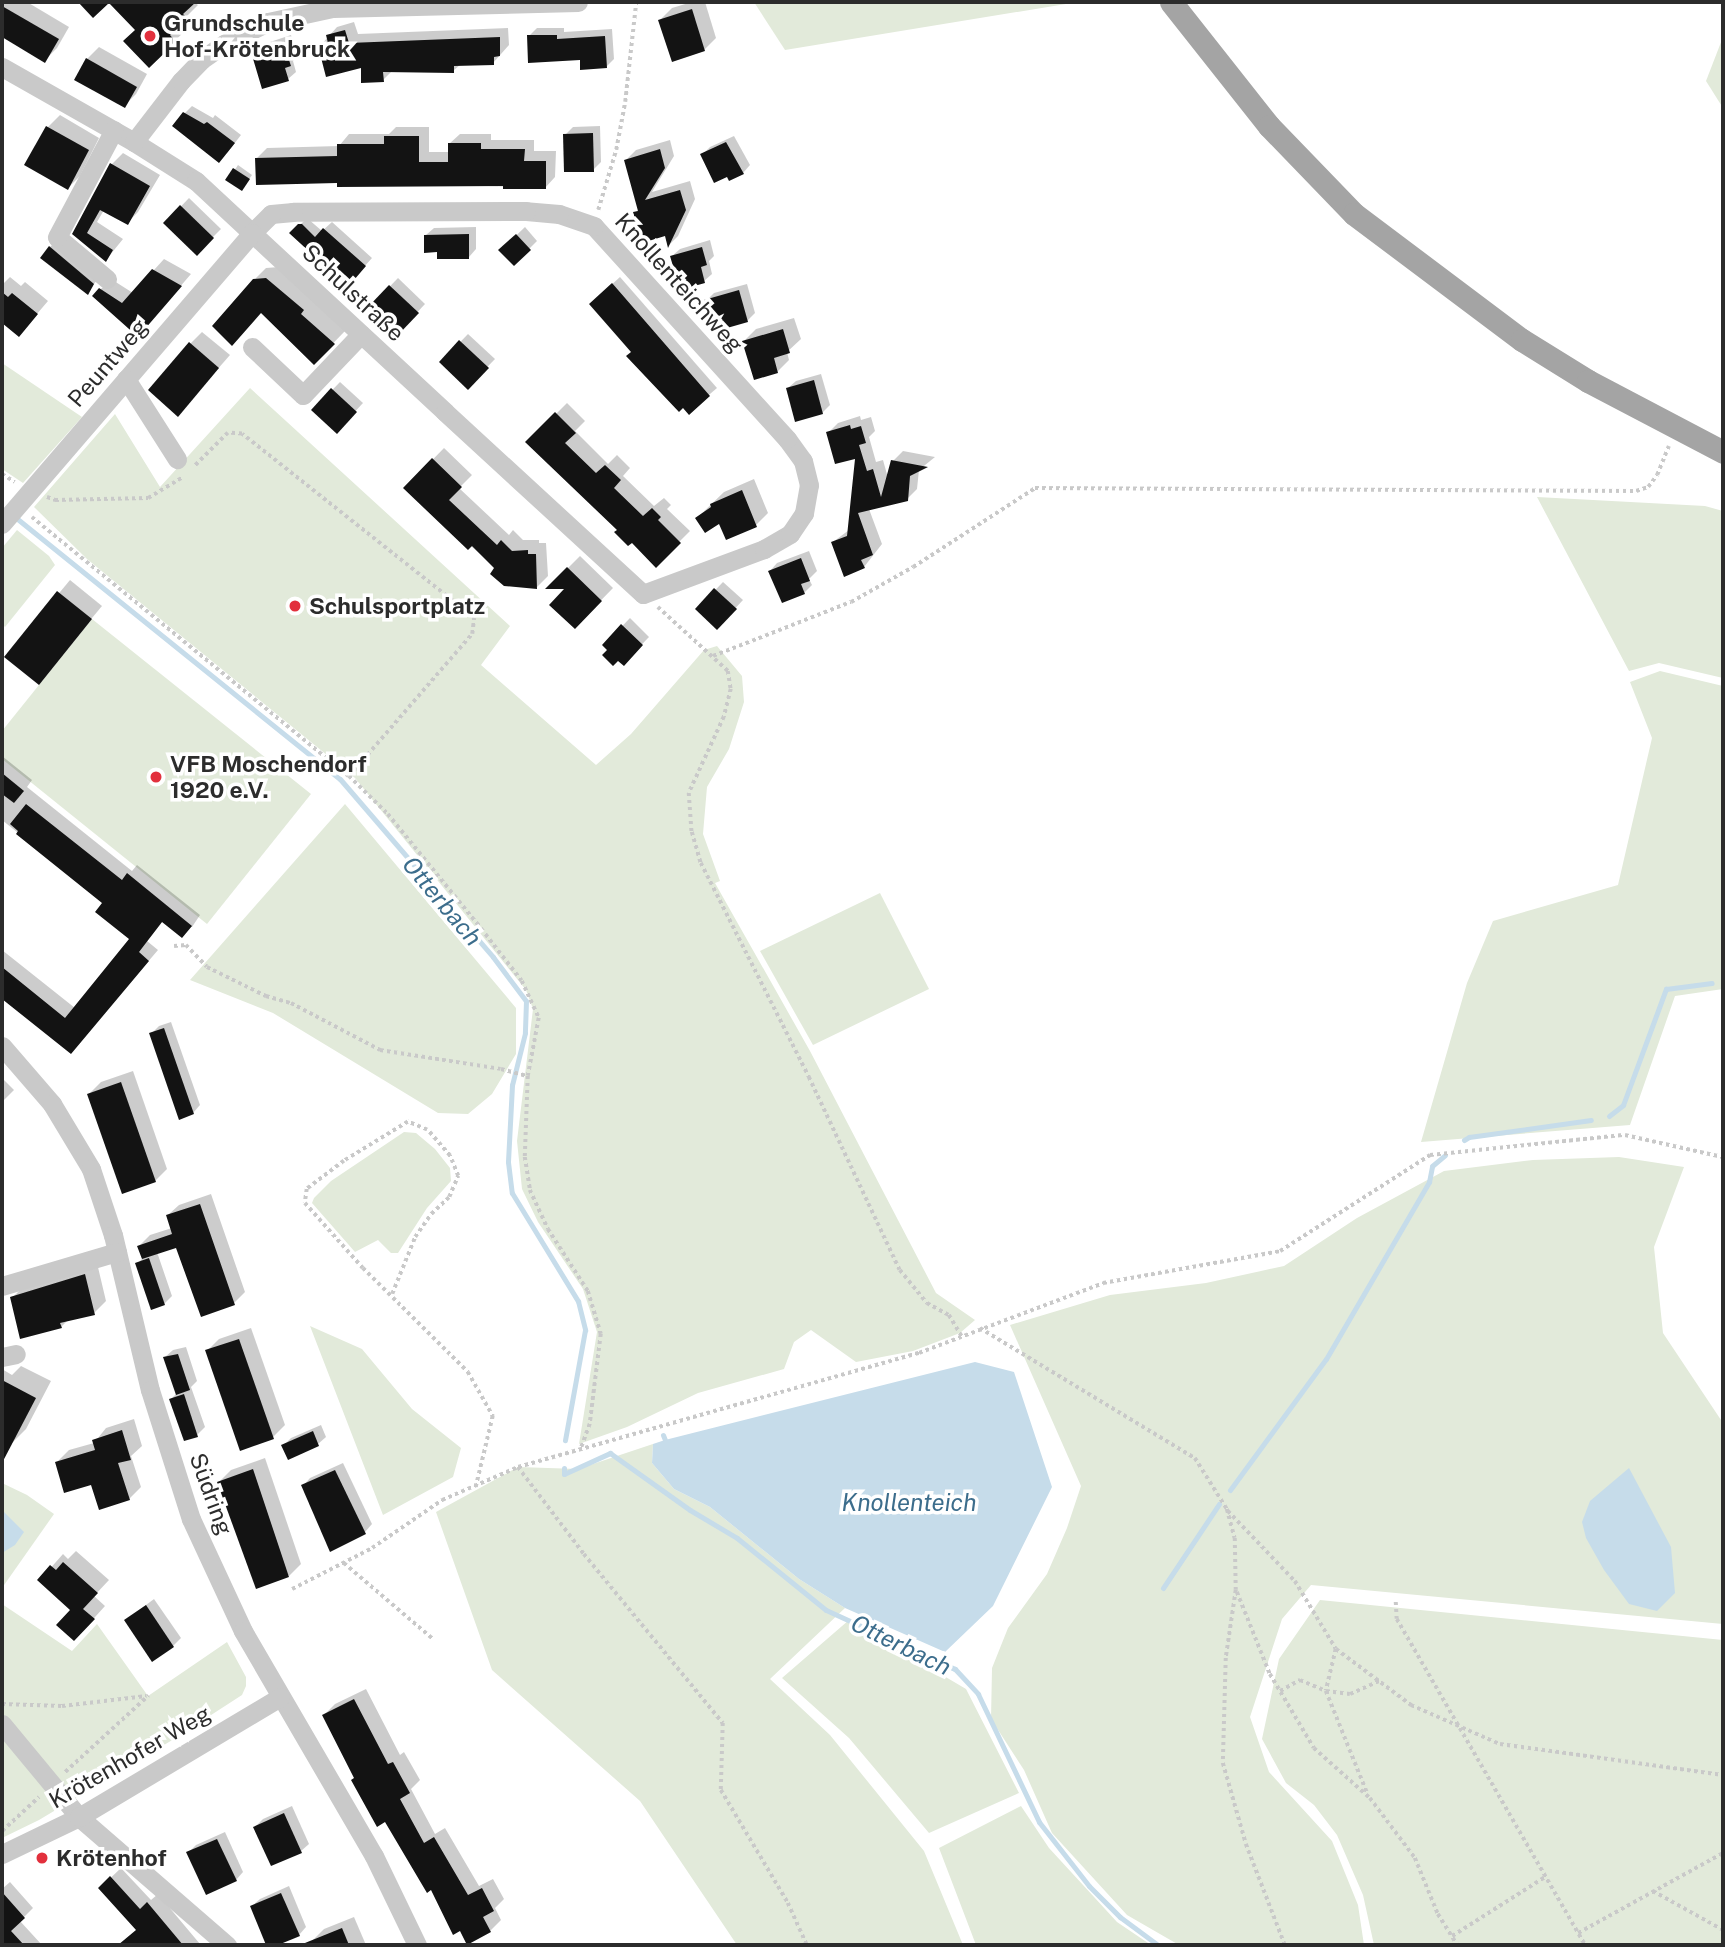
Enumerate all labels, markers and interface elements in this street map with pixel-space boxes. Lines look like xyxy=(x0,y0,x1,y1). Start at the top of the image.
place label: Grundschule Hof-Krötenbruck xyxy=(164,9,350,63)
marker: Grundschule Hof-Krötenbruck xyxy=(142,28,158,44)
street label: Knollenteichweg xyxy=(609,207,749,359)
street label: Schulstraße xyxy=(296,239,410,347)
street label: Peuntweg xyxy=(62,313,154,413)
place label: Schulsportplatz xyxy=(309,592,485,620)
marker: Schulsportplatz xyxy=(287,598,303,614)
place label: VFB Moschendorf 1920 e.V. xyxy=(170,750,367,804)
marker: VFB Moschendorf 1920 e.V. xyxy=(148,769,164,785)
water label: Otterbach xyxy=(396,850,488,952)
street label: Südring xyxy=(183,1449,239,1539)
water label: Knollenteich xyxy=(841,1489,977,1517)
water label: Otterbach xyxy=(846,1608,956,1682)
street label: Krötenhofer Weg xyxy=(44,1699,216,1815)
place label: Krötenhof xyxy=(56,1844,167,1872)
marker: Krötenhof xyxy=(34,1850,50,1866)

